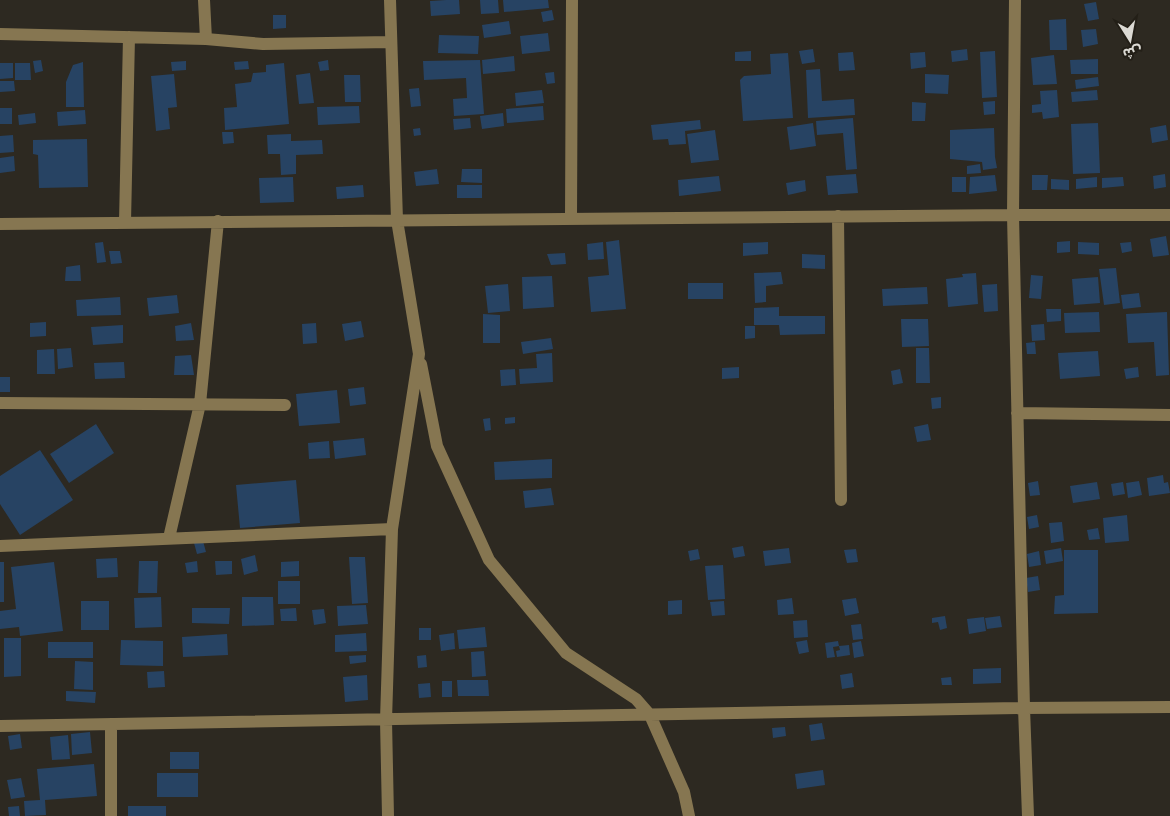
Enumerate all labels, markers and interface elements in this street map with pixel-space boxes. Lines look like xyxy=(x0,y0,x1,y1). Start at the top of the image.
north arrow xyxy=(1105,15,1155,65)
text: ش xyxy=(1121,41,1144,64)

